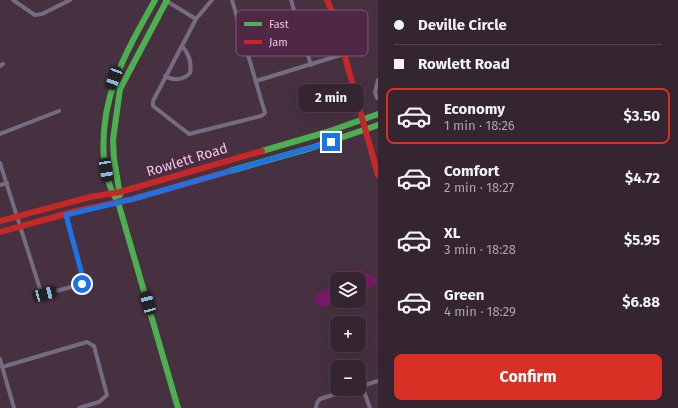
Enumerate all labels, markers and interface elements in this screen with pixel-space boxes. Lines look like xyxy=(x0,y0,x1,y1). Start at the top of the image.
legend xyxy=(236,10,368,56)
text: Deville Circle xyxy=(418,16,507,34)
text: Fast xyxy=(269,18,289,31)
text: Jam xyxy=(269,36,288,49)
text: Rowlett Road xyxy=(418,55,510,73)
car xyxy=(104,65,124,91)
callout: 2 min xyxy=(298,84,364,112)
text: 2 min xyxy=(315,90,347,105)
icon: car xyxy=(396,98,432,134)
text: Economy xyxy=(444,100,505,118)
text: $3.50 xyxy=(623,107,660,125)
text: 1 min · 18:26 xyxy=(444,118,515,133)
route end xyxy=(322,133,340,151)
street label: Rowlett Road xyxy=(144,140,230,180)
car xyxy=(98,157,114,183)
icon: car xyxy=(396,160,432,196)
text: Comfort xyxy=(444,162,500,180)
text: $4.72 xyxy=(625,169,660,187)
text: 2 min · 18:27 xyxy=(444,180,514,195)
icon: car xyxy=(396,222,432,258)
text: XL xyxy=(444,224,460,242)
text: $5.95 xyxy=(624,231,660,249)
text: 3 min · 18:28 xyxy=(444,242,516,257)
map controls xyxy=(330,272,366,396)
button: layers xyxy=(330,272,366,308)
route start xyxy=(73,275,91,293)
icon: car xyxy=(396,284,432,320)
car xyxy=(32,285,58,303)
text: Green xyxy=(444,286,484,304)
car xyxy=(139,290,157,316)
text: $6.88 xyxy=(622,293,660,311)
text: 4 min · 18:29 xyxy=(444,304,516,319)
button: + xyxy=(330,316,366,352)
button: Confirm xyxy=(394,354,662,400)
button: − xyxy=(330,360,366,396)

